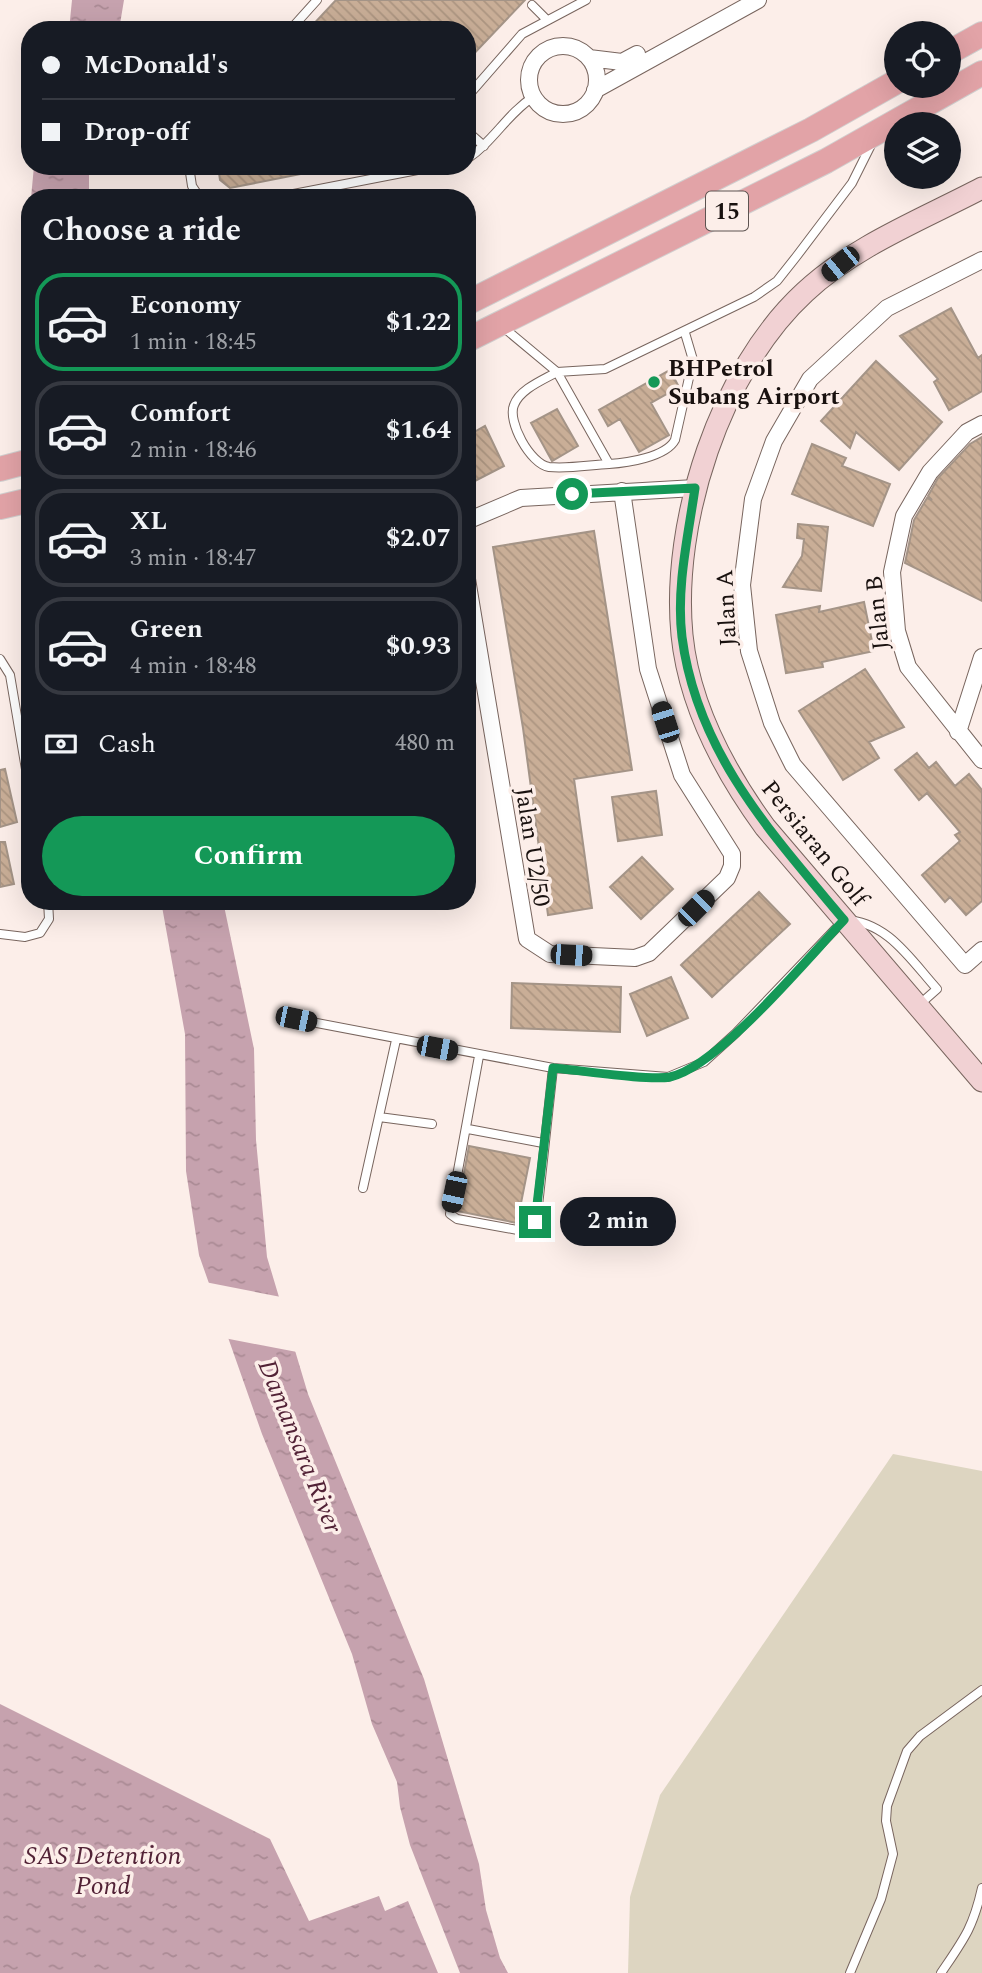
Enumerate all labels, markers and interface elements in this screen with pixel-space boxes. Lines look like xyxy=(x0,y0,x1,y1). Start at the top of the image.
map controls xyxy=(884,21,961,189)
button: locate xyxy=(884,21,961,98)
text: McDonald's xyxy=(84,45,229,85)
text: Drop-off xyxy=(84,112,189,152)
button: layers xyxy=(884,112,961,189)
road number: 15 xyxy=(706,192,748,230)
text: Choose a ride xyxy=(42,206,241,255)
car xyxy=(818,243,863,285)
text: Economy xyxy=(130,285,240,325)
icon: car xyxy=(46,291,109,354)
text: $1.22 xyxy=(386,302,451,342)
text: 1 min · 18:45 xyxy=(130,325,257,360)
place label: BHPetrol Subang Airport xyxy=(668,351,840,415)
marker: BHPetrol Subang Airport xyxy=(646,374,662,390)
text: Comfort xyxy=(130,393,231,433)
icon: car xyxy=(46,399,109,462)
text: $1.64 xyxy=(386,410,451,450)
text: 2 min · 18:46 xyxy=(130,433,257,468)
route start xyxy=(556,478,588,510)
text: XL xyxy=(130,501,167,541)
icon: car xyxy=(46,507,109,570)
text: $2.07 xyxy=(386,518,451,558)
text: 3 min · 18:47 xyxy=(130,541,257,576)
street label: Jalan A xyxy=(707,569,747,647)
street label: Jalan B xyxy=(856,574,900,652)
text: Green xyxy=(130,609,203,649)
icon: car xyxy=(46,615,109,678)
text: $0.93 xyxy=(386,626,451,666)
text: 4 min · 18:48 xyxy=(130,649,257,684)
car xyxy=(649,699,682,745)
text: Cash xyxy=(98,724,156,764)
icon: cash xyxy=(42,725,80,763)
text: 480 m xyxy=(395,726,455,761)
street label: Persiaran Golf xyxy=(752,773,878,916)
street label: Jalan U2/50 xyxy=(505,785,559,909)
button: Confirm xyxy=(42,816,455,896)
car xyxy=(674,886,719,930)
car xyxy=(550,943,593,967)
car xyxy=(274,1004,319,1034)
car xyxy=(415,1034,460,1062)
car xyxy=(440,1169,469,1215)
callout: 2 min xyxy=(560,1198,675,1246)
text: 2 min xyxy=(587,1204,649,1239)
route end xyxy=(519,1206,551,1238)
water label: Damansara River xyxy=(247,1353,354,1540)
water label: SAS Detention Pond xyxy=(24,1836,182,1906)

